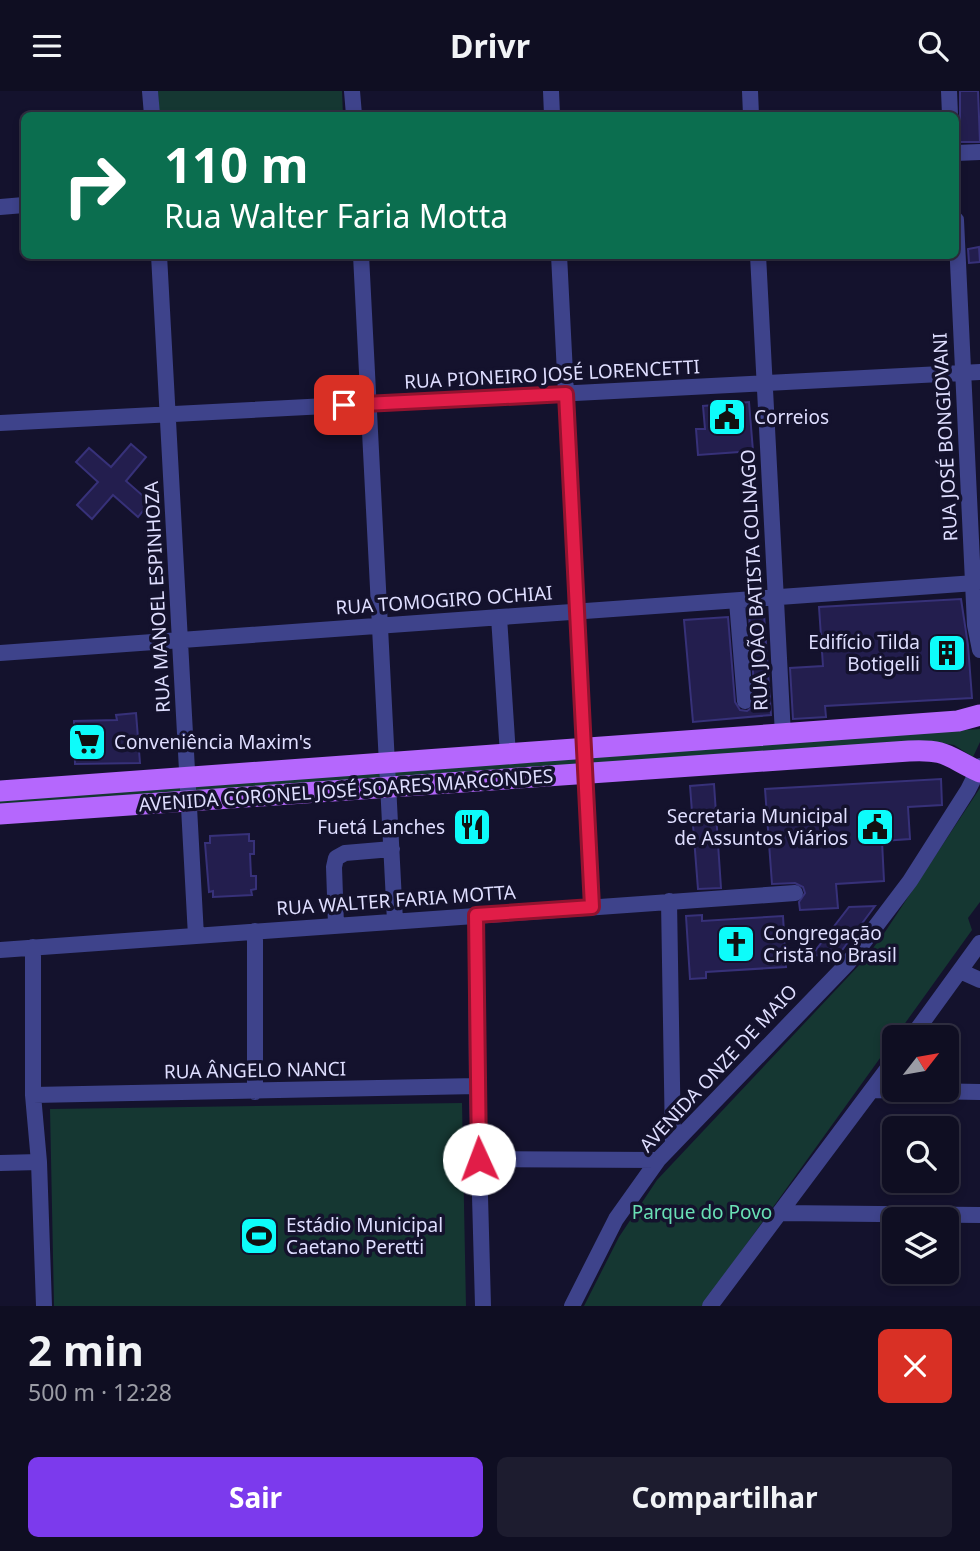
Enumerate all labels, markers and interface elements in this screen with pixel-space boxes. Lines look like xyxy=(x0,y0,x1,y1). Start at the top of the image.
text: Drivr xyxy=(450,24,530,67)
icon: menu xyxy=(28,27,66,65)
icon: search xyxy=(914,27,952,65)
text: 110 m xyxy=(164,131,309,197)
icon: right xyxy=(49,140,140,231)
text: Rua Walter Faria Motta xyxy=(164,194,508,237)
street label: RUA JOSÉ BONGIOVANI xyxy=(927,332,963,542)
street label: RUA PIONEIRO JOSÉ LORENCETTI xyxy=(403,353,701,395)
pin xyxy=(314,375,374,435)
icon: arrive xyxy=(325,386,363,424)
public building icon: Correios xyxy=(706,396,748,438)
place label: Correios xyxy=(754,404,829,430)
street label: RUA JOÃO BATISTA COLNAGO xyxy=(734,448,774,712)
street label: RUA MANOEL ESPINHOZA xyxy=(138,480,176,713)
street label: RUA TOMOGIRO OCHIAI xyxy=(335,579,553,621)
place label: Edifício Tilda Botigelli xyxy=(808,629,920,677)
building icon: Edifício Tilda Botigelli xyxy=(926,632,968,674)
supermarket icon: Conveniência Maxim's xyxy=(66,721,108,763)
place label: Conveniência Maxim's xyxy=(114,729,312,755)
street label: AVENIDA CORONEL JOSÉ SOARES MARCONDES xyxy=(138,763,554,817)
place label: Secretaria Municipal de Assuntos Viários xyxy=(667,803,848,851)
restaurant icon: Fuetá Lanches xyxy=(451,806,493,848)
public building icon: Secretaria Municipal de Assuntos Viários xyxy=(854,806,896,848)
place label: Fuetá Lanches xyxy=(317,814,445,840)
street label: RUA WALTER FARIA MOTTA xyxy=(275,879,517,921)
place label: Congregação Cristã no Brasil xyxy=(763,920,897,968)
church icon: Congregação Cristã no Brasil xyxy=(715,923,757,965)
street label: AVENIDA ONZE DE MAIO xyxy=(633,979,803,1157)
north arrow xyxy=(882,1025,959,1103)
map controls xyxy=(882,1025,959,1284)
street label: RUA ÂNGELO NANCI xyxy=(164,1055,346,1085)
button: search xyxy=(882,1116,959,1193)
position arrow xyxy=(442,1122,516,1196)
park label: Parque do Povo xyxy=(632,1199,772,1225)
button: layers xyxy=(882,1207,959,1284)
place label: Estádio Municipal Caetano Peretti xyxy=(286,1212,443,1260)
sports icon: Estádio Municipal Caetano Peretti xyxy=(238,1215,280,1257)
text: 2 min xyxy=(28,1321,144,1378)
button: close xyxy=(878,1329,952,1403)
text: 500 m · 12:28 xyxy=(28,1376,172,1408)
button: Sair xyxy=(28,1457,483,1537)
button: Compartilhar xyxy=(497,1457,952,1537)

